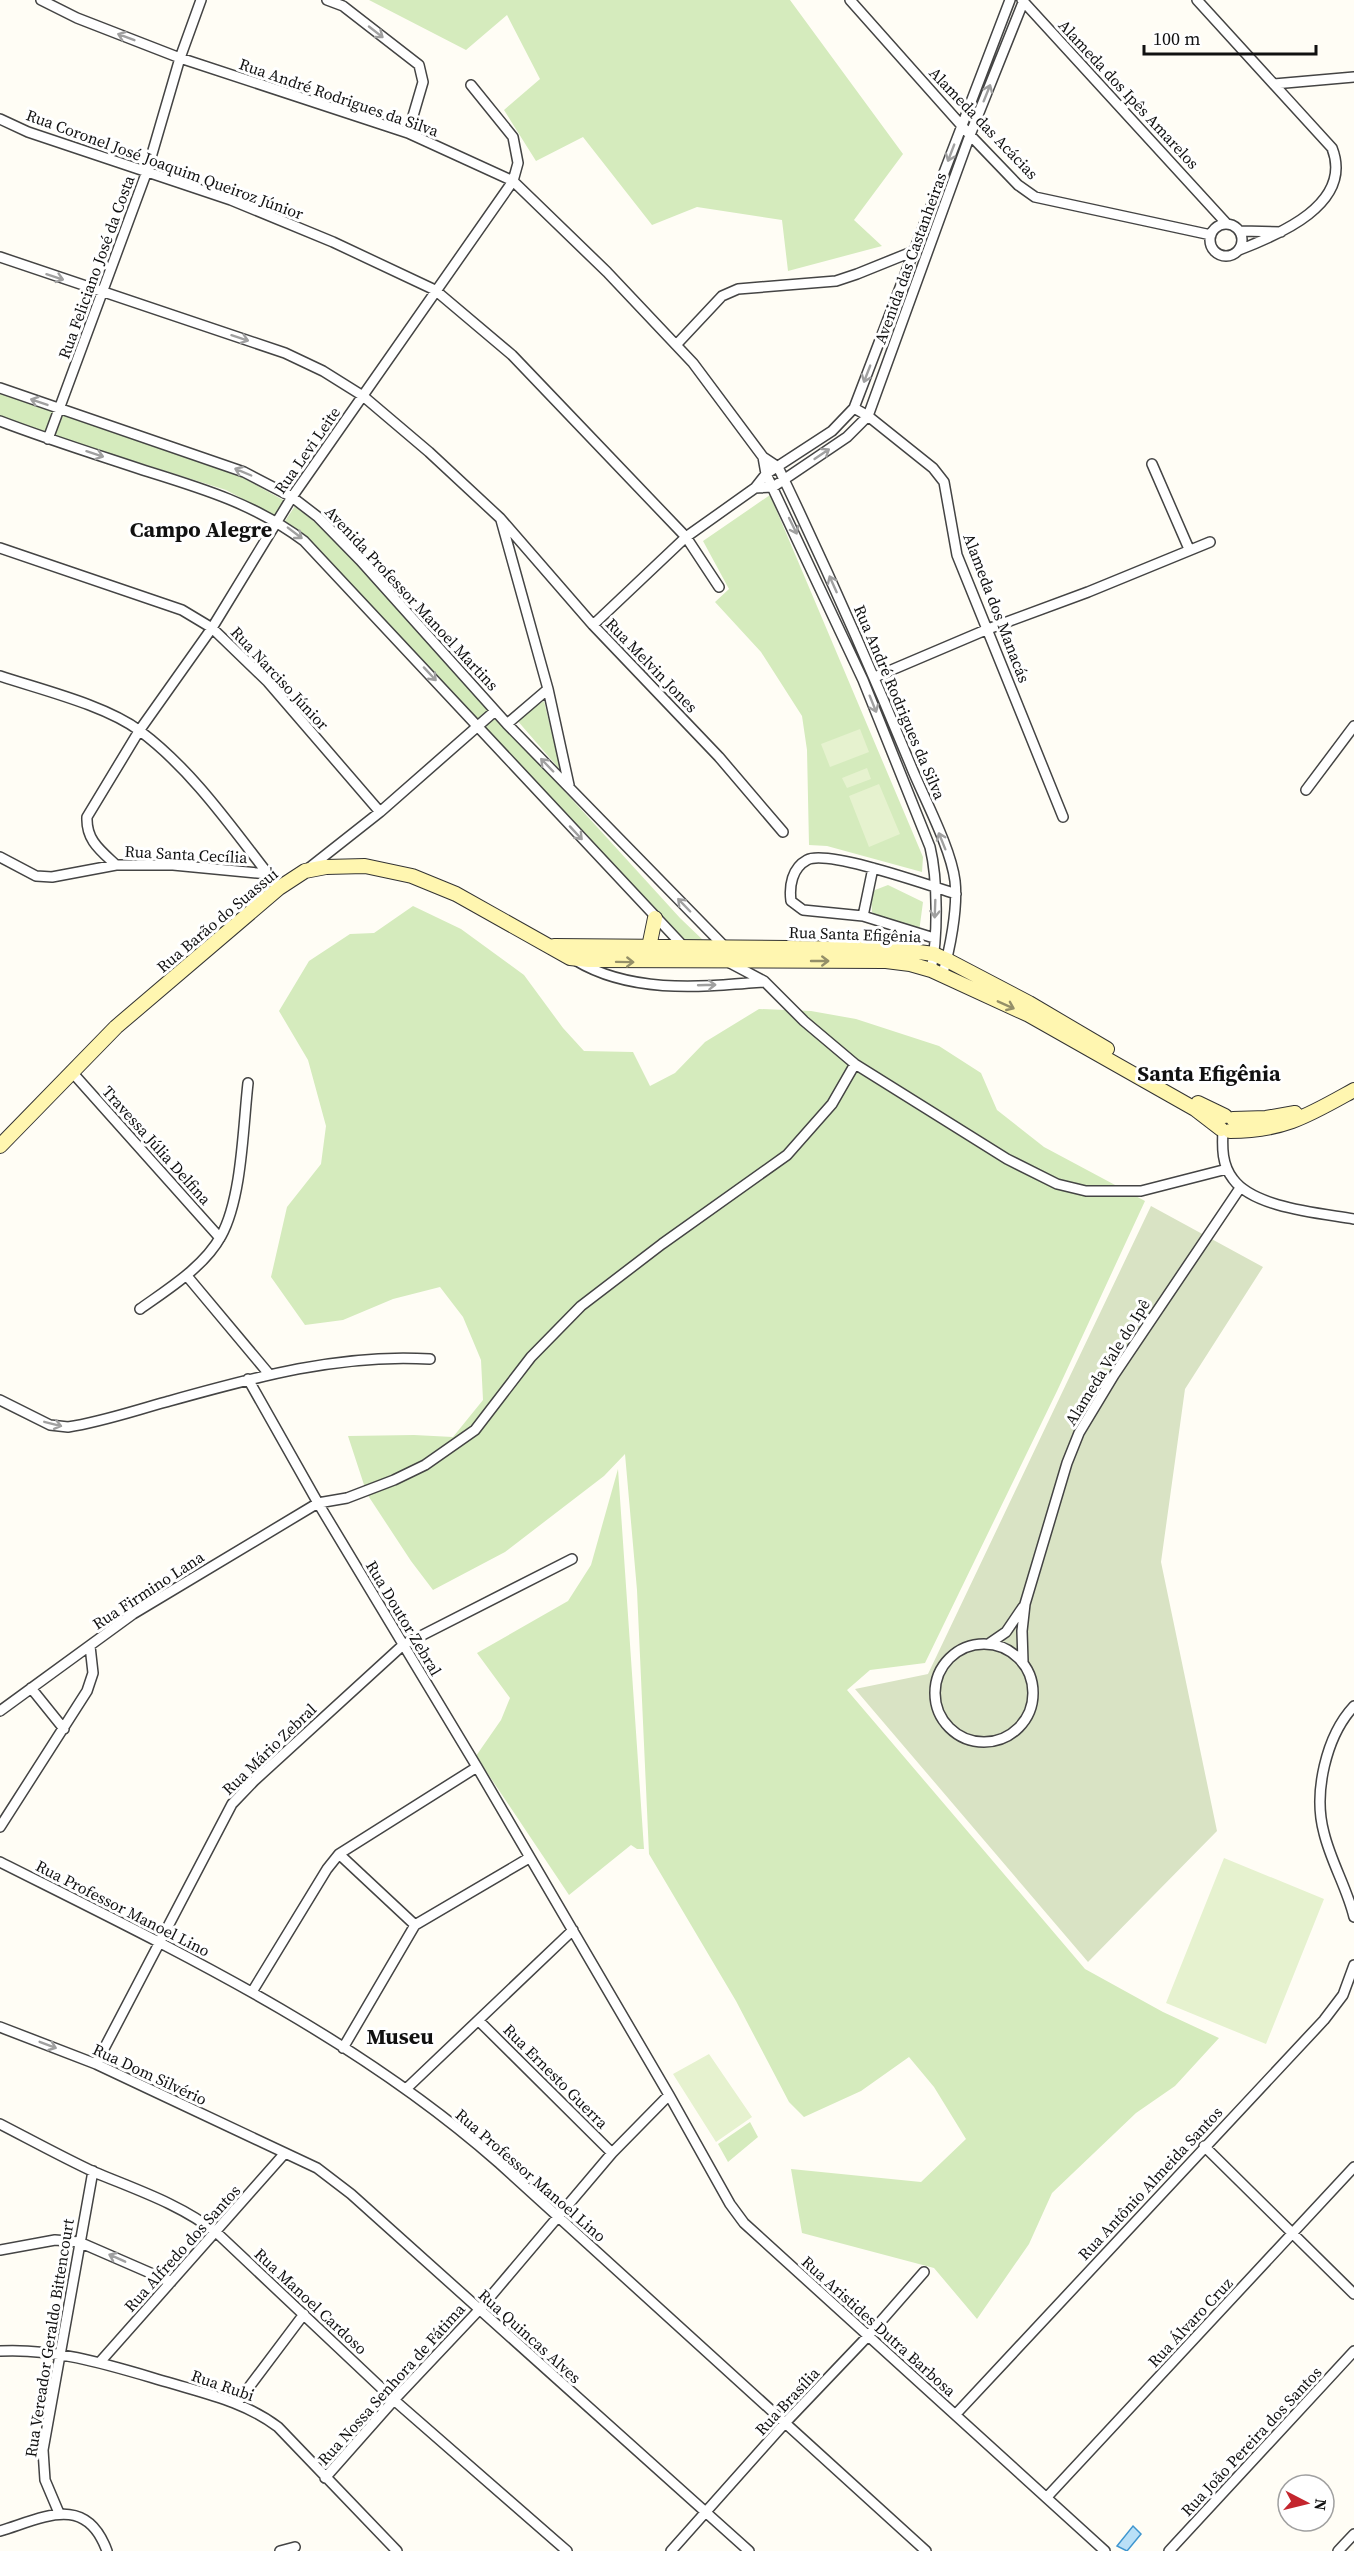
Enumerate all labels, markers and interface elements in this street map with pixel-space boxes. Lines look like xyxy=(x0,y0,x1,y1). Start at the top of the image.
street label: Alameda dos Ipês Amarelos xyxy=(1054,14,1204,174)
scale bar xyxy=(1144,18,1316,56)
one-way arrow xyxy=(368,25,384,38)
text: 100 m xyxy=(1153,26,1200,51)
one-way arrow xyxy=(117,30,136,41)
street label: Rua André Rodrigues da Silva xyxy=(236,52,442,142)
street label: Alameda das Acácias xyxy=(925,62,1043,184)
one-way arrow xyxy=(982,84,993,103)
street label: Rua Coronel José Joaquim Queiroz Júnior xyxy=(23,103,307,225)
one-way arrow xyxy=(945,143,956,161)
street label: Avenida das Castanheiras xyxy=(869,169,951,347)
street label: Rua Feliciano José da Costa xyxy=(53,171,140,362)
one-way arrow xyxy=(45,272,64,283)
one-way arrow xyxy=(230,333,249,344)
one-way arrow xyxy=(861,364,872,383)
one-way arrow xyxy=(30,395,48,406)
street label: Rua Levi Leite xyxy=(269,402,345,498)
one-way arrow xyxy=(813,448,829,460)
one-way arrow xyxy=(85,450,104,461)
one-way arrow xyxy=(234,466,252,477)
street label: Avenida Professor Manoel Martins xyxy=(320,501,504,695)
district label: Campo Alegre xyxy=(130,514,272,544)
one-way arrow xyxy=(787,517,799,535)
one-way arrow xyxy=(286,527,302,540)
street label: Alameda dos Manacás xyxy=(958,530,1036,686)
one-way arrow xyxy=(827,576,838,594)
street label: Rua André Rodrigues da Silva xyxy=(849,601,951,804)
street label: Rua Melvin Jones xyxy=(601,613,703,717)
street label: Rua Narciso Júnior xyxy=(226,621,334,735)
one-way arrow xyxy=(422,666,436,681)
one-way arrow xyxy=(868,694,879,713)
one-way arrow xyxy=(540,758,555,773)
one-way arrow xyxy=(569,825,583,840)
one-way arrow xyxy=(935,832,946,851)
street label: Rua Santa Cecília xyxy=(124,840,249,868)
street label: Rua Barão do Suassuí xyxy=(152,863,282,977)
one-way arrow xyxy=(676,897,691,912)
one-way arrow xyxy=(929,898,940,918)
street label: Rua Santa Efigênia xyxy=(788,921,923,947)
one-way arrow xyxy=(809,955,829,967)
one-way arrow xyxy=(614,956,634,968)
one-way arrow xyxy=(696,979,716,991)
one-way arrow xyxy=(997,999,1015,1011)
district label: Santa Efigênia xyxy=(1137,1058,1281,1088)
street label: Travessa Júlia Delfina xyxy=(98,1081,217,1210)
street label: Alameda Vale do Ipê xyxy=(1059,1295,1155,1429)
one-way arrow xyxy=(43,1419,62,1430)
street label: Rua Firmino Lana xyxy=(88,1545,209,1634)
street label: Rua Doutor Zebral xyxy=(361,1556,447,1680)
street label: Rua Mário Zebral xyxy=(217,1698,321,1800)
street label: Rua Professor Manoel Lino xyxy=(32,1854,214,1962)
street label: Rua Ernesto Guerra xyxy=(499,2019,614,2134)
district label: Museu xyxy=(366,2021,434,2051)
street label: Rua Dom Silvério xyxy=(89,2038,211,2110)
one-way arrow xyxy=(38,2040,57,2051)
street label: Rua Antônio Almeida Santos xyxy=(1073,2101,1227,2265)
street label: Rua Professor Manoel Lino xyxy=(451,2103,611,2247)
street label: Rua Alfredo dos Santos xyxy=(119,2180,245,2316)
street label: Rua Vereador Geraldo Bittencourt xyxy=(19,2216,79,2459)
street label: Rua Manoel Cardoso xyxy=(250,2243,372,2359)
street label: Rua Aristides Dutra Barbosa xyxy=(797,2251,962,2402)
one-way arrow xyxy=(109,2252,127,2264)
street label: Rua Álvaro Cruz xyxy=(1143,2272,1237,2372)
street label: Rua Quincas Alves xyxy=(474,2284,586,2388)
street label: Rua Nossa Senhora de Fátima xyxy=(312,2298,470,2470)
street label: Rua João Pereira dos Santos xyxy=(1176,2361,1326,2521)
street label: Rua Brasília xyxy=(750,2362,825,2440)
street label: Rua Rubi xyxy=(189,2364,258,2406)
north arrow xyxy=(1276,2473,1336,2533)
text: N xyxy=(1309,2498,1333,2512)

